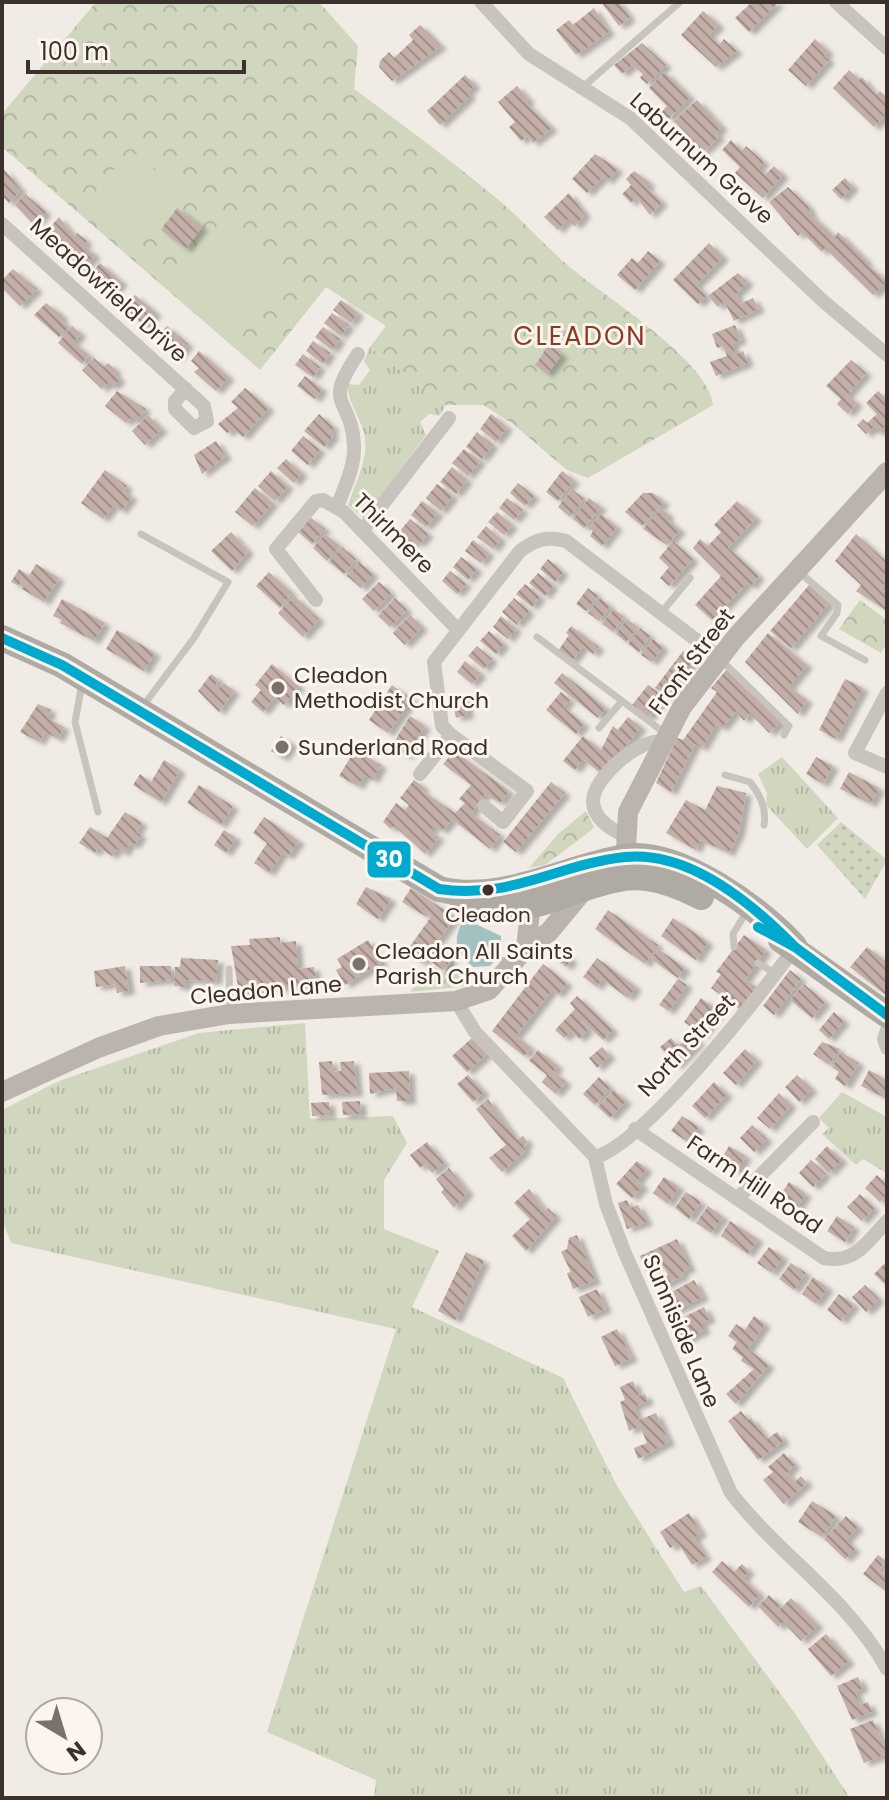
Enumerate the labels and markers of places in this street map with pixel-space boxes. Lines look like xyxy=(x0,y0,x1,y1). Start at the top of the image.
place label: Cleadon Methodist Church xyxy=(294,660,489,716)
marker: Cleadon Methodist Church xyxy=(269,679,287,697)
place label: Sunderland Road xyxy=(298,732,488,763)
marker: Sunderland Road xyxy=(273,738,291,756)
marker: Cleadon xyxy=(480,882,496,898)
place label: Cleadon xyxy=(445,901,531,929)
place label: Cleadon All Saints Parish Church xyxy=(375,936,573,992)
marker: Cleadon All Saints Parish Church xyxy=(350,955,368,973)

